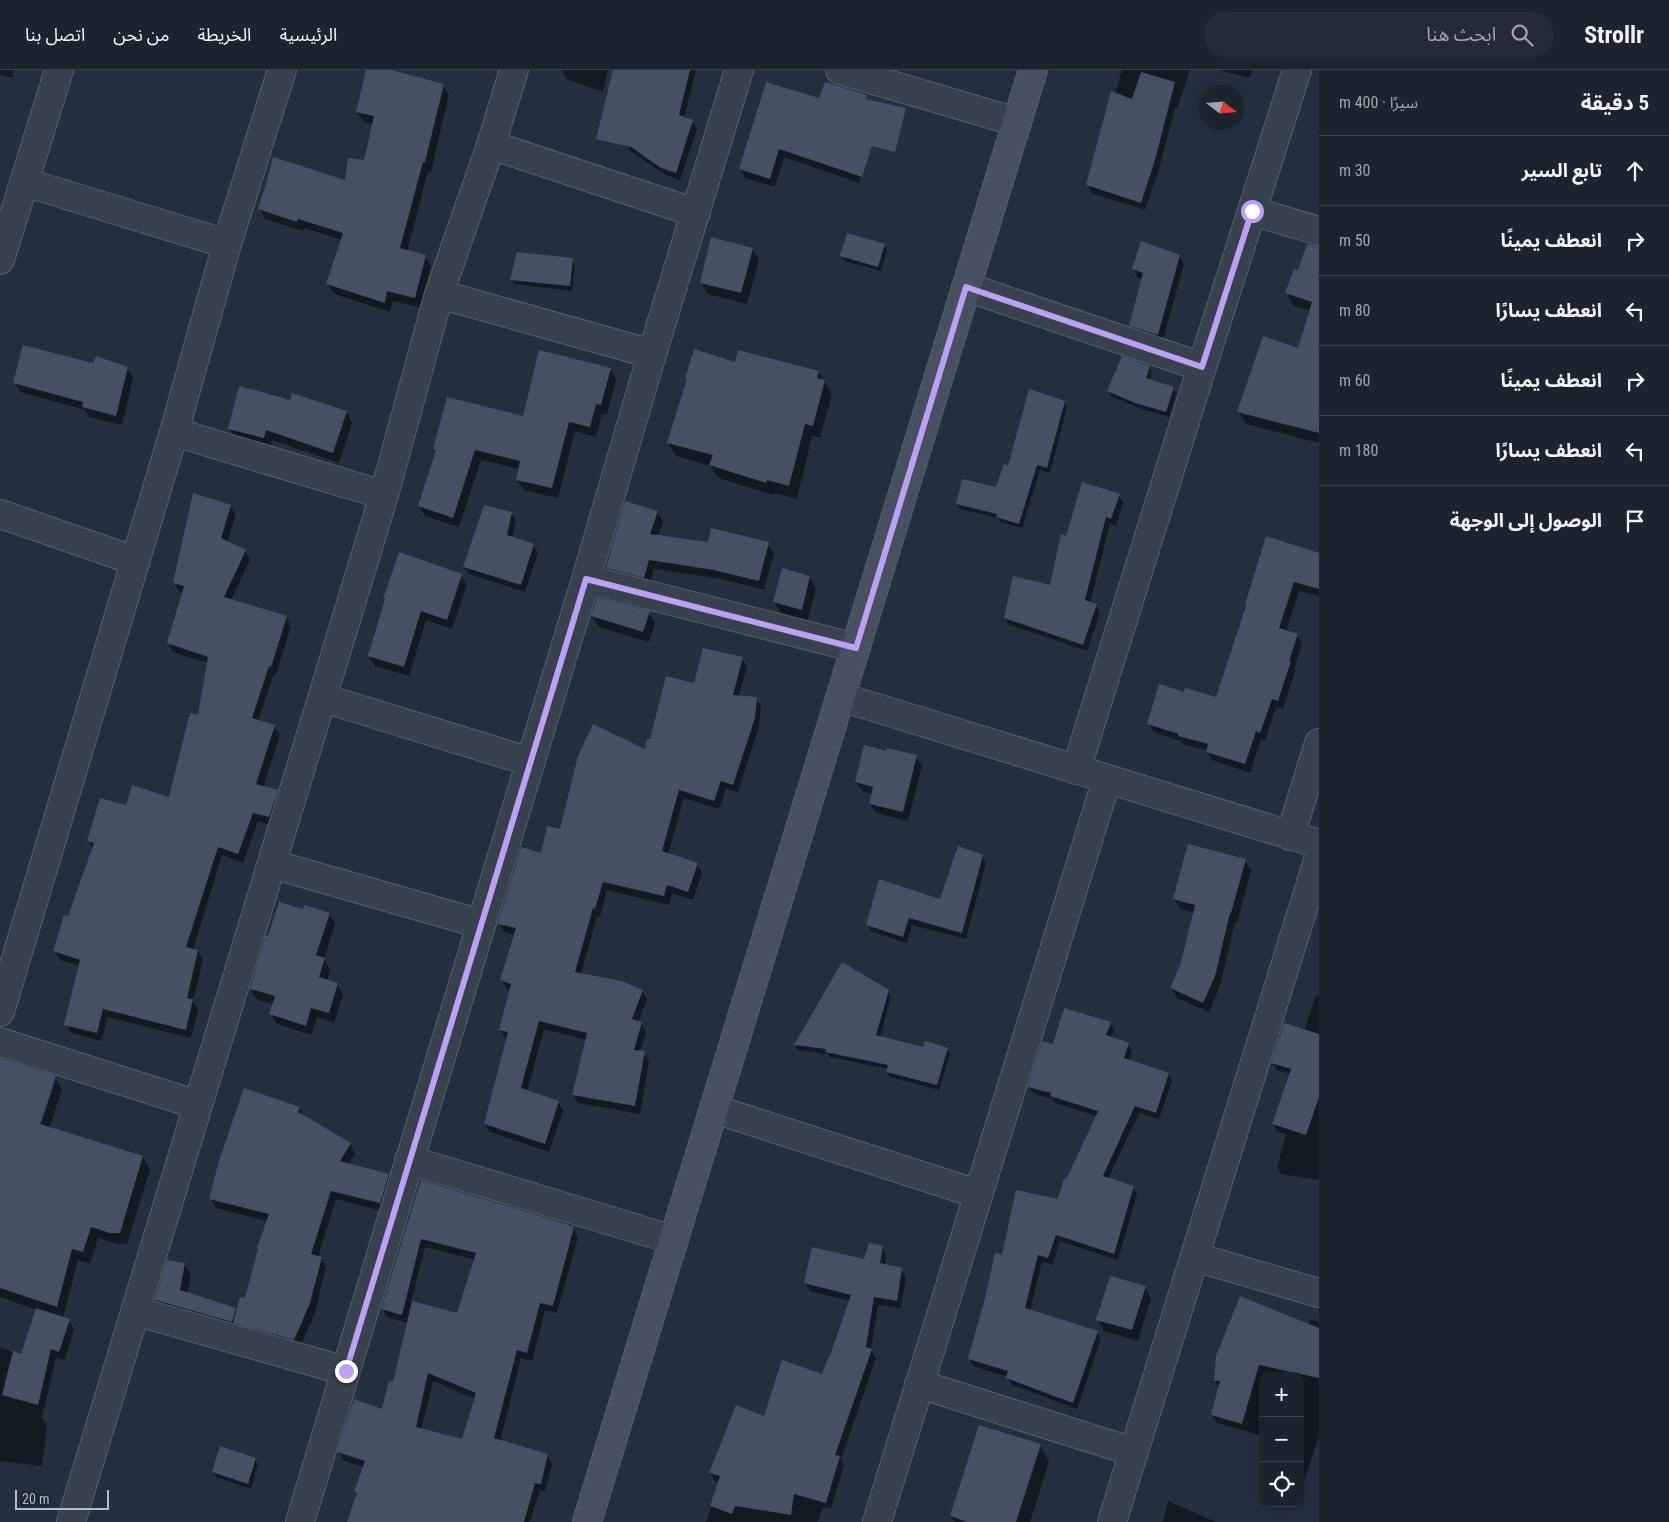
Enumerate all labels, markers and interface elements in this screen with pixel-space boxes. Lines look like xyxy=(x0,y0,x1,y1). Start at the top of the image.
search box xyxy=(1204,12,1554,57)
icon: search xyxy=(1508,21,1536,49)
text: Strollr xyxy=(1584,21,1644,49)
text: ابحث هنا xyxy=(1426,23,1496,46)
text: اتصل بنا xyxy=(25,24,85,45)
text: من نحن xyxy=(113,24,169,45)
text: الخريطة xyxy=(197,24,251,45)
text: الرئيسية xyxy=(279,24,337,45)
north arrow xyxy=(1199,85,1244,130)
text: 5 دقيقة xyxy=(1581,91,1649,115)
text: سيرًا · 400 m xyxy=(1339,93,1418,112)
icon: ahead xyxy=(1621,157,1649,185)
text: تابع السير xyxy=(1521,159,1602,182)
text: 30 m xyxy=(1339,161,1371,180)
route start xyxy=(1241,200,1264,223)
icon: right xyxy=(1621,227,1649,255)
text: انعطف يمينًا xyxy=(1500,229,1602,252)
text: 50 m xyxy=(1339,231,1371,250)
icon: left xyxy=(1621,297,1649,325)
text: انعطف يسارًا xyxy=(1496,299,1602,322)
text: 80 m xyxy=(1339,301,1371,320)
icon: right xyxy=(1621,367,1649,395)
text: انعطف يمينًا xyxy=(1500,369,1602,392)
text: 60 m xyxy=(1339,371,1371,390)
icon: left xyxy=(1621,437,1649,465)
text: انعطف يسارًا xyxy=(1496,439,1602,462)
text: 180 m xyxy=(1339,441,1378,460)
icon: arrive xyxy=(1621,507,1649,535)
text: الوصول إلى الوجهة xyxy=(1450,509,1602,532)
route end xyxy=(335,1360,358,1383)
map controls xyxy=(1259,1372,1304,1507)
button: + xyxy=(1259,1372,1304,1417)
button: − xyxy=(1259,1417,1304,1462)
button: locate xyxy=(1259,1462,1304,1507)
scale bar xyxy=(15,1487,109,1510)
text: 20 m xyxy=(22,1491,50,1507)

